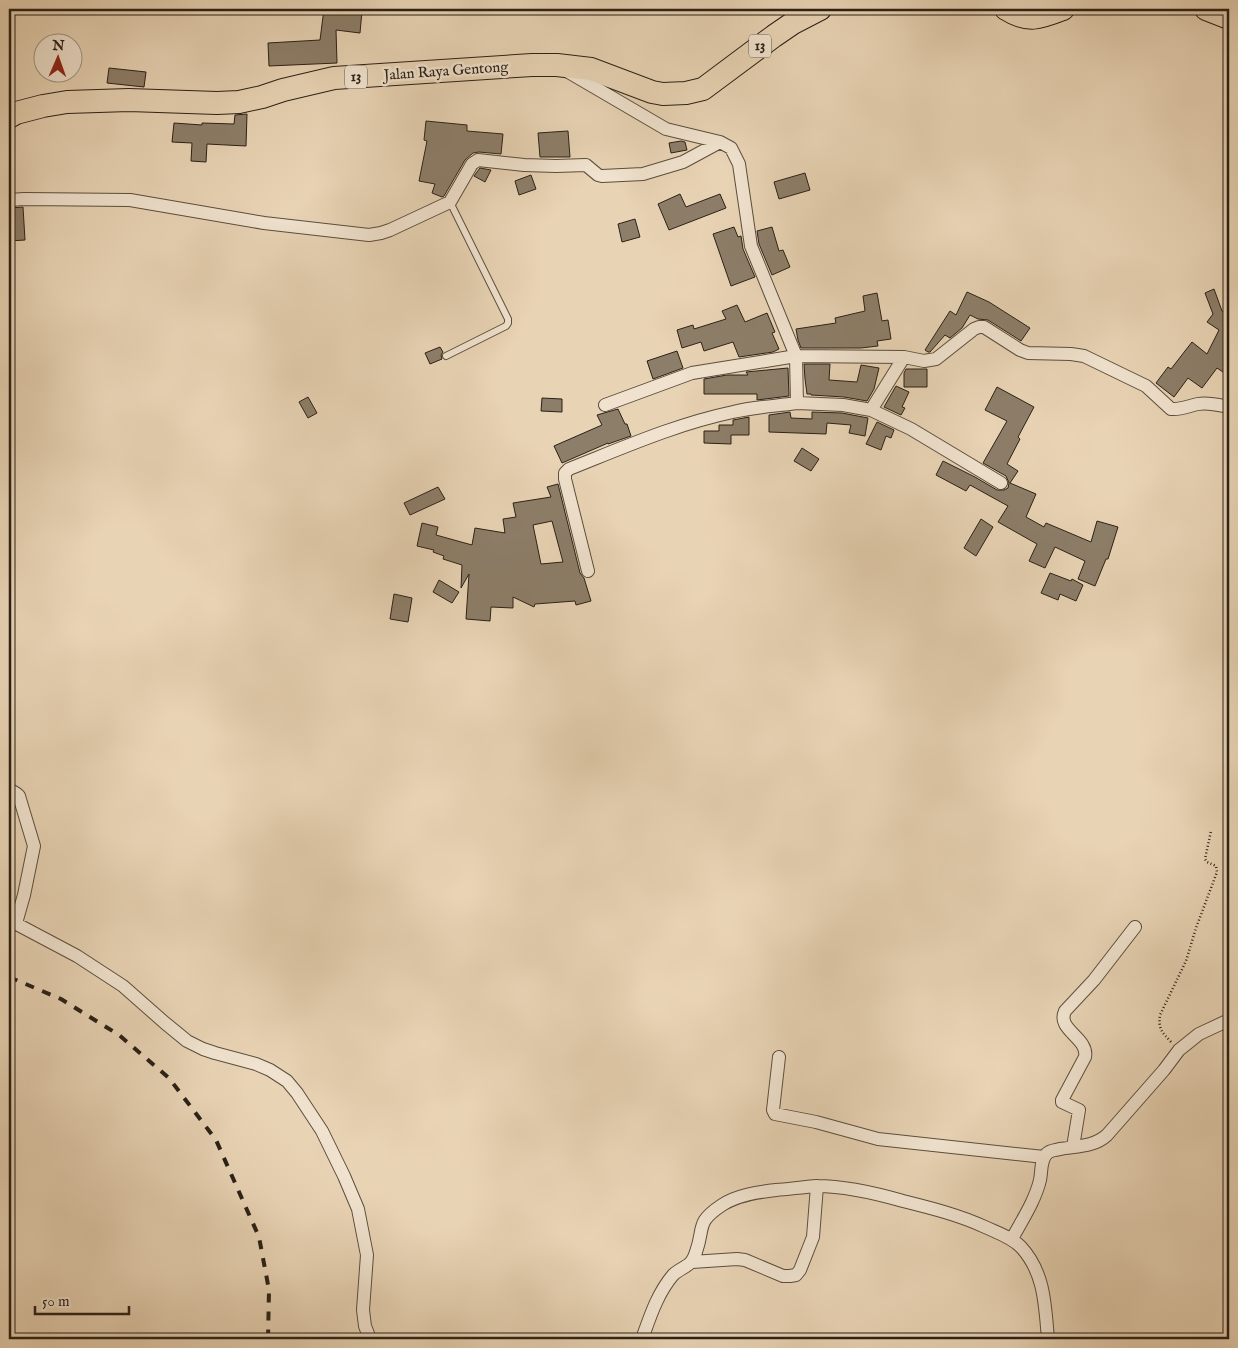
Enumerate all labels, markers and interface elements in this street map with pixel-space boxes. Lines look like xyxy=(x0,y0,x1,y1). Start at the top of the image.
north arrow xyxy=(32,32,82,82)
road number: 13 xyxy=(749,34,771,58)
text: N xyxy=(51,37,65,55)
street label: Jalan Raya Gentong xyxy=(381,57,510,85)
road number: 13 xyxy=(345,66,367,88)
scale bar xyxy=(35,1283,129,1315)
text: 50 m xyxy=(42,1292,70,1311)

